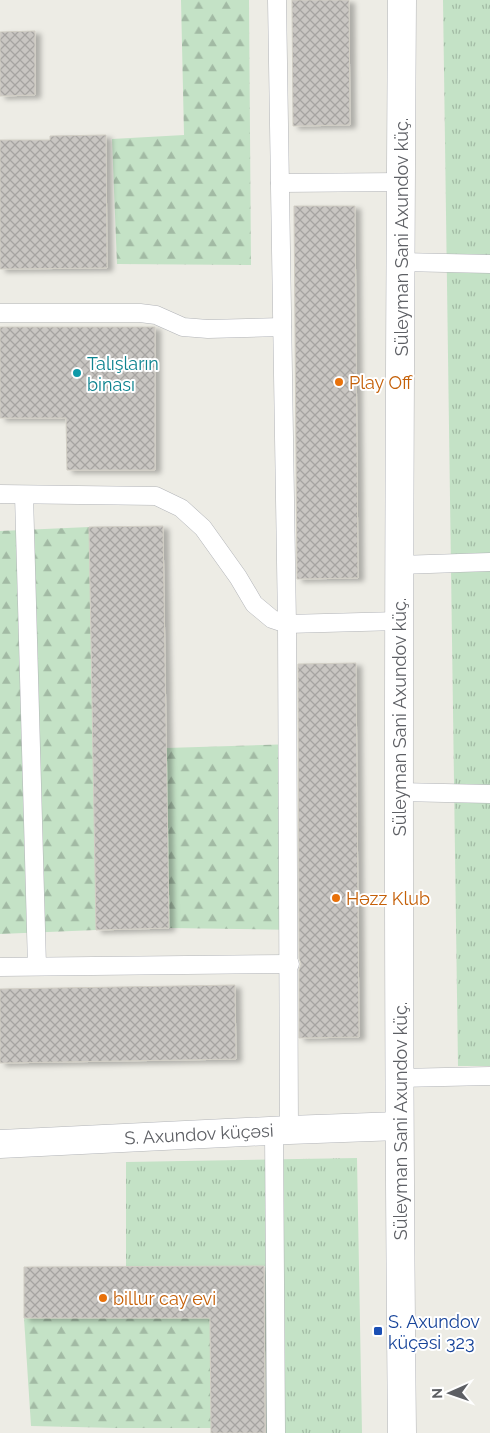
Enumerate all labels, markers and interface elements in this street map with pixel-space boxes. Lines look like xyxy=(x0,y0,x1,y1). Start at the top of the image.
street label: Süleyman Sani Axundov küç. xyxy=(391,118,412,356)
place label: Talışların binası xyxy=(87,353,159,395)
marker: Talışların binası xyxy=(71,367,83,379)
place label: Play Off xyxy=(349,372,413,393)
marker: Play Off xyxy=(333,376,345,388)
street label: Süleyman Sani Axundov küç. xyxy=(389,598,410,836)
place label: Həzz Klub xyxy=(346,888,430,909)
marker: Həzz Klub xyxy=(330,892,342,904)
street label: Süleyman Sani Axundov küç. xyxy=(390,1002,411,1240)
street label: S. Axundov küçəsi xyxy=(124,1120,274,1148)
place label: billur cay evi xyxy=(113,1288,216,1309)
marker: billur cay evi xyxy=(97,1292,109,1304)
place label: S. Axundov küçəsi 323 xyxy=(388,1311,480,1353)
marker: S. Axundov küçəsi 323 xyxy=(372,1325,384,1337)
north arrow xyxy=(425,1368,475,1418)
text: N xyxy=(429,1388,445,1399)

